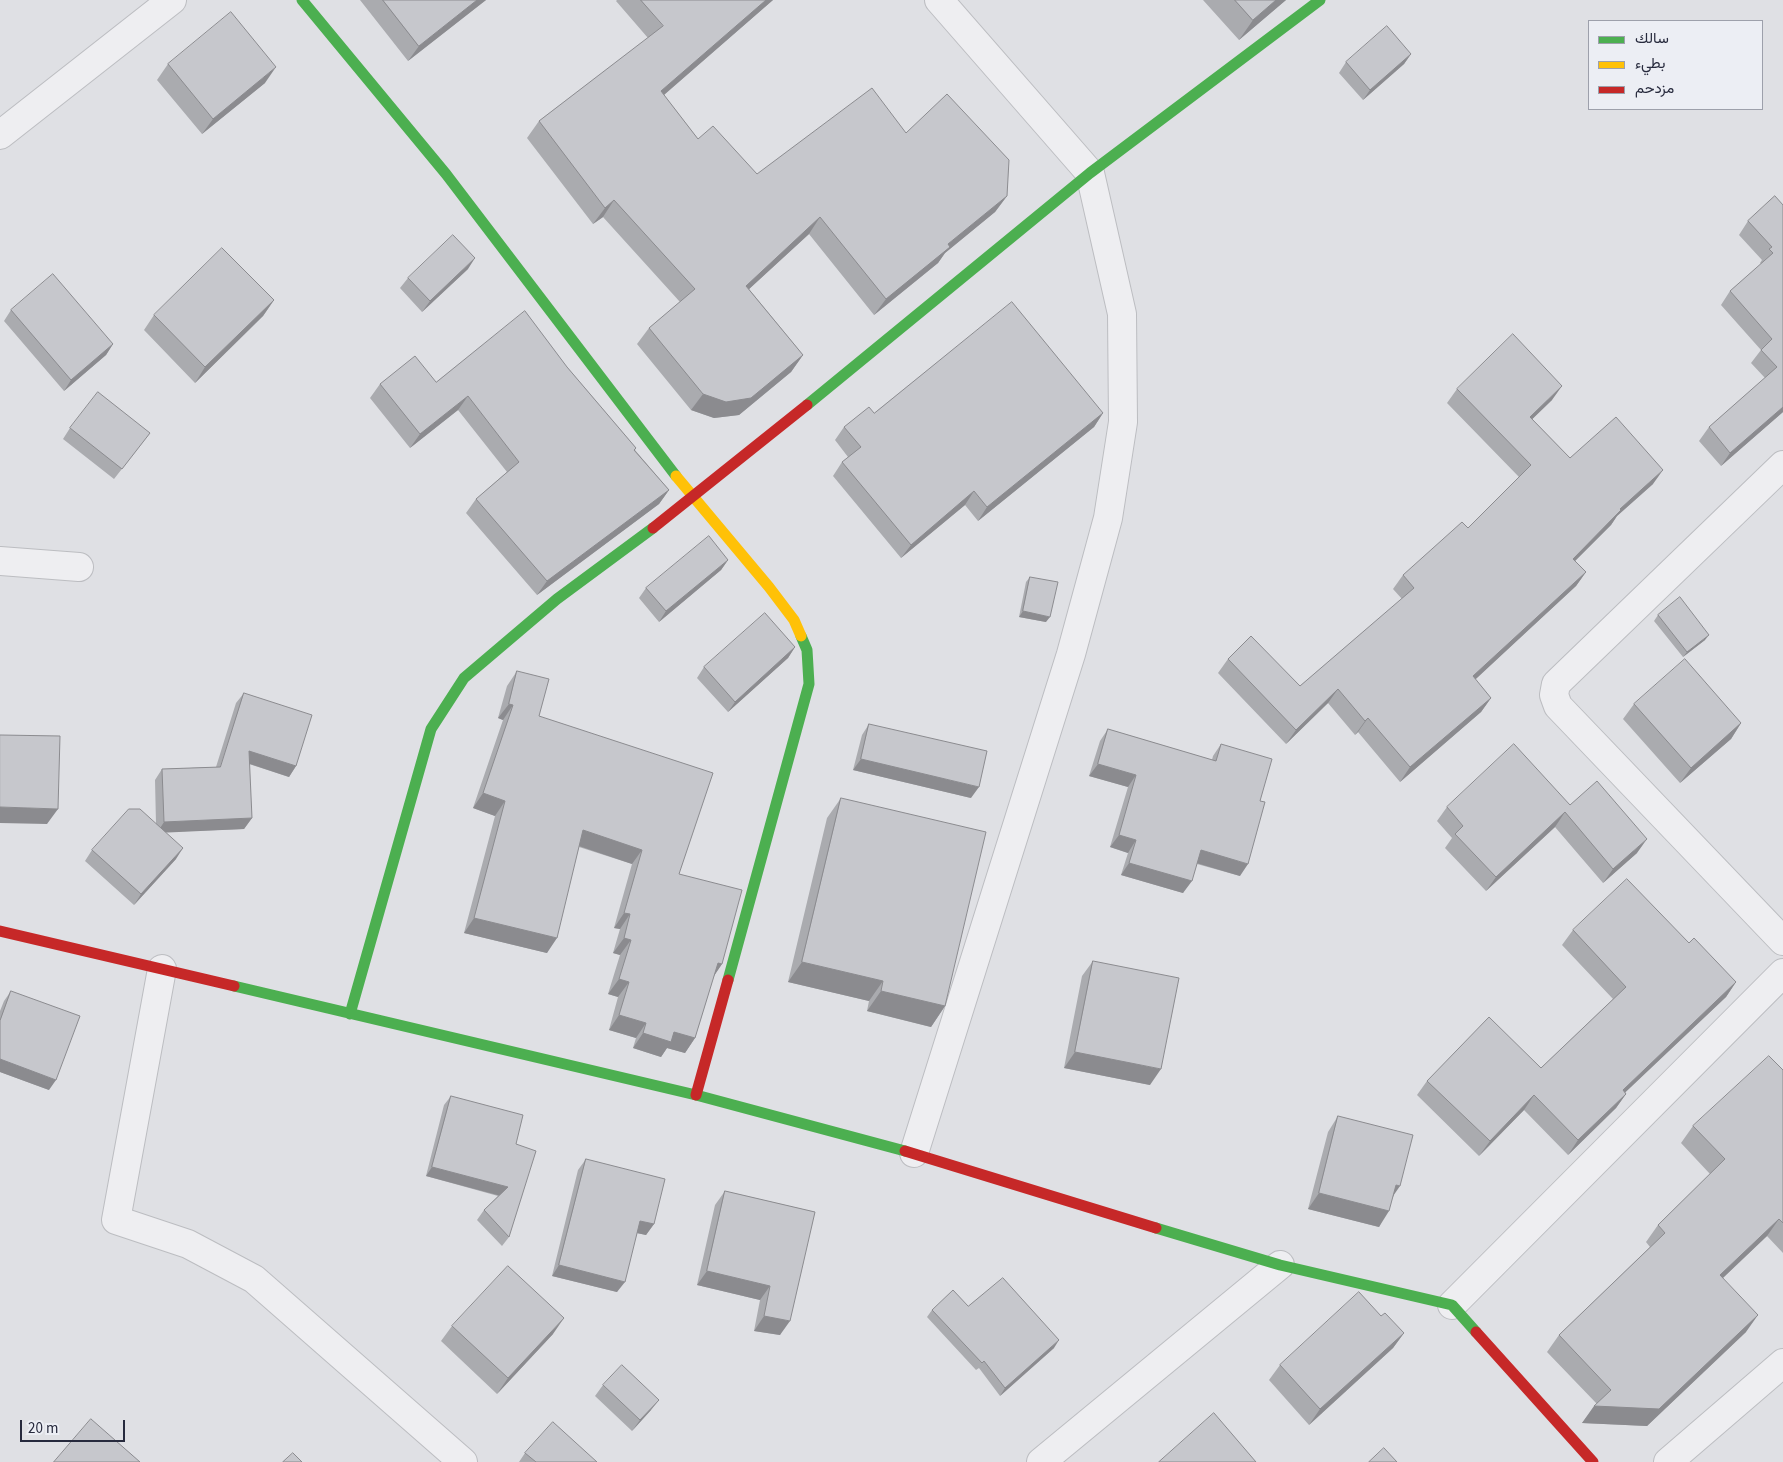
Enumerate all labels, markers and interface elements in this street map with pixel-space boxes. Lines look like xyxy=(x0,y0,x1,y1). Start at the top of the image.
legend xyxy=(1588,20,1763,110)
text: سالك xyxy=(1635,28,1669,49)
text: بطيء xyxy=(1635,53,1665,74)
text: مزدحم xyxy=(1635,78,1674,99)
scale bar xyxy=(22,1410,128,1442)
text: 20 m xyxy=(28,1418,58,1439)

